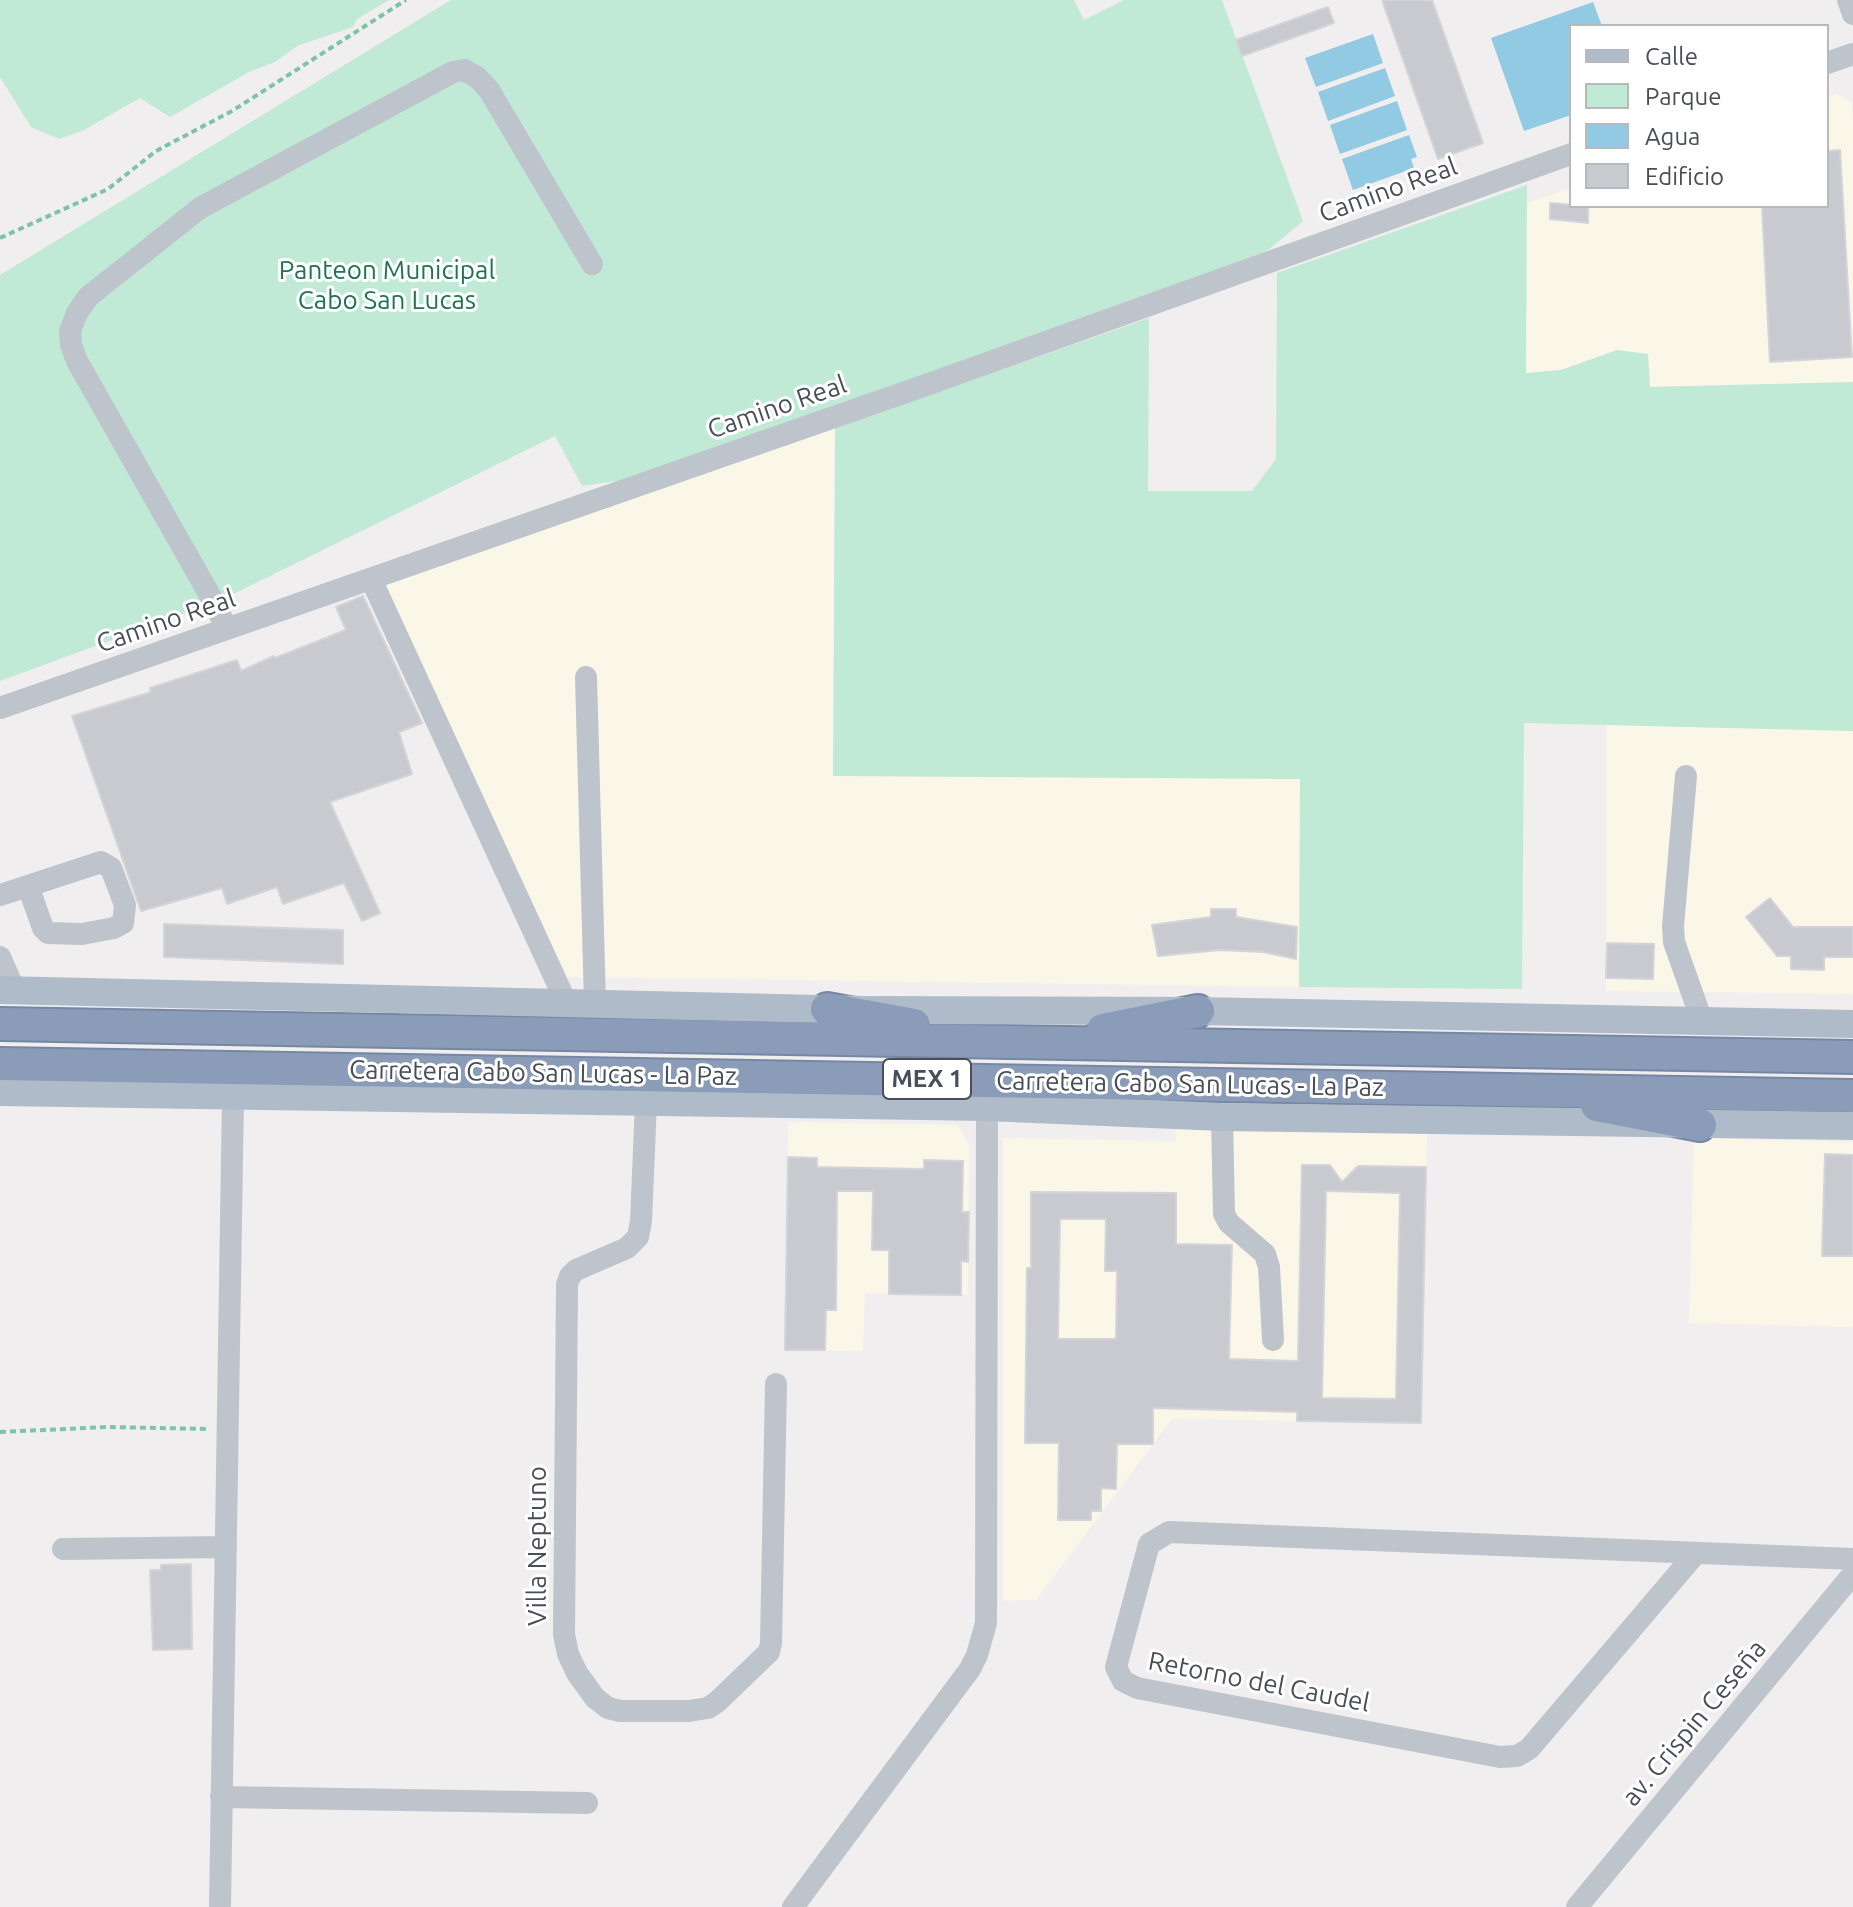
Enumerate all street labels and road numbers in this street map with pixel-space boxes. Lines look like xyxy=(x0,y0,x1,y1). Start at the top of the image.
street label: Camino Real xyxy=(1315,151,1461,229)
street label: Camino Real xyxy=(703,369,851,445)
street label: Camino Real xyxy=(92,583,240,659)
street label: Carretera Cabo San Lucas - La Paz xyxy=(349,1054,737,1092)
road number: MEX 1 xyxy=(883,1059,971,1099)
street label: Carretera Cabo San Lucas - La Paz xyxy=(996,1065,1384,1103)
street label: Villa Neptuno xyxy=(521,1466,553,1626)
street label: av. Crispin Ceseña xyxy=(1615,1634,1773,1812)
street label: Retorno del Caudel xyxy=(1146,1645,1372,1719)

